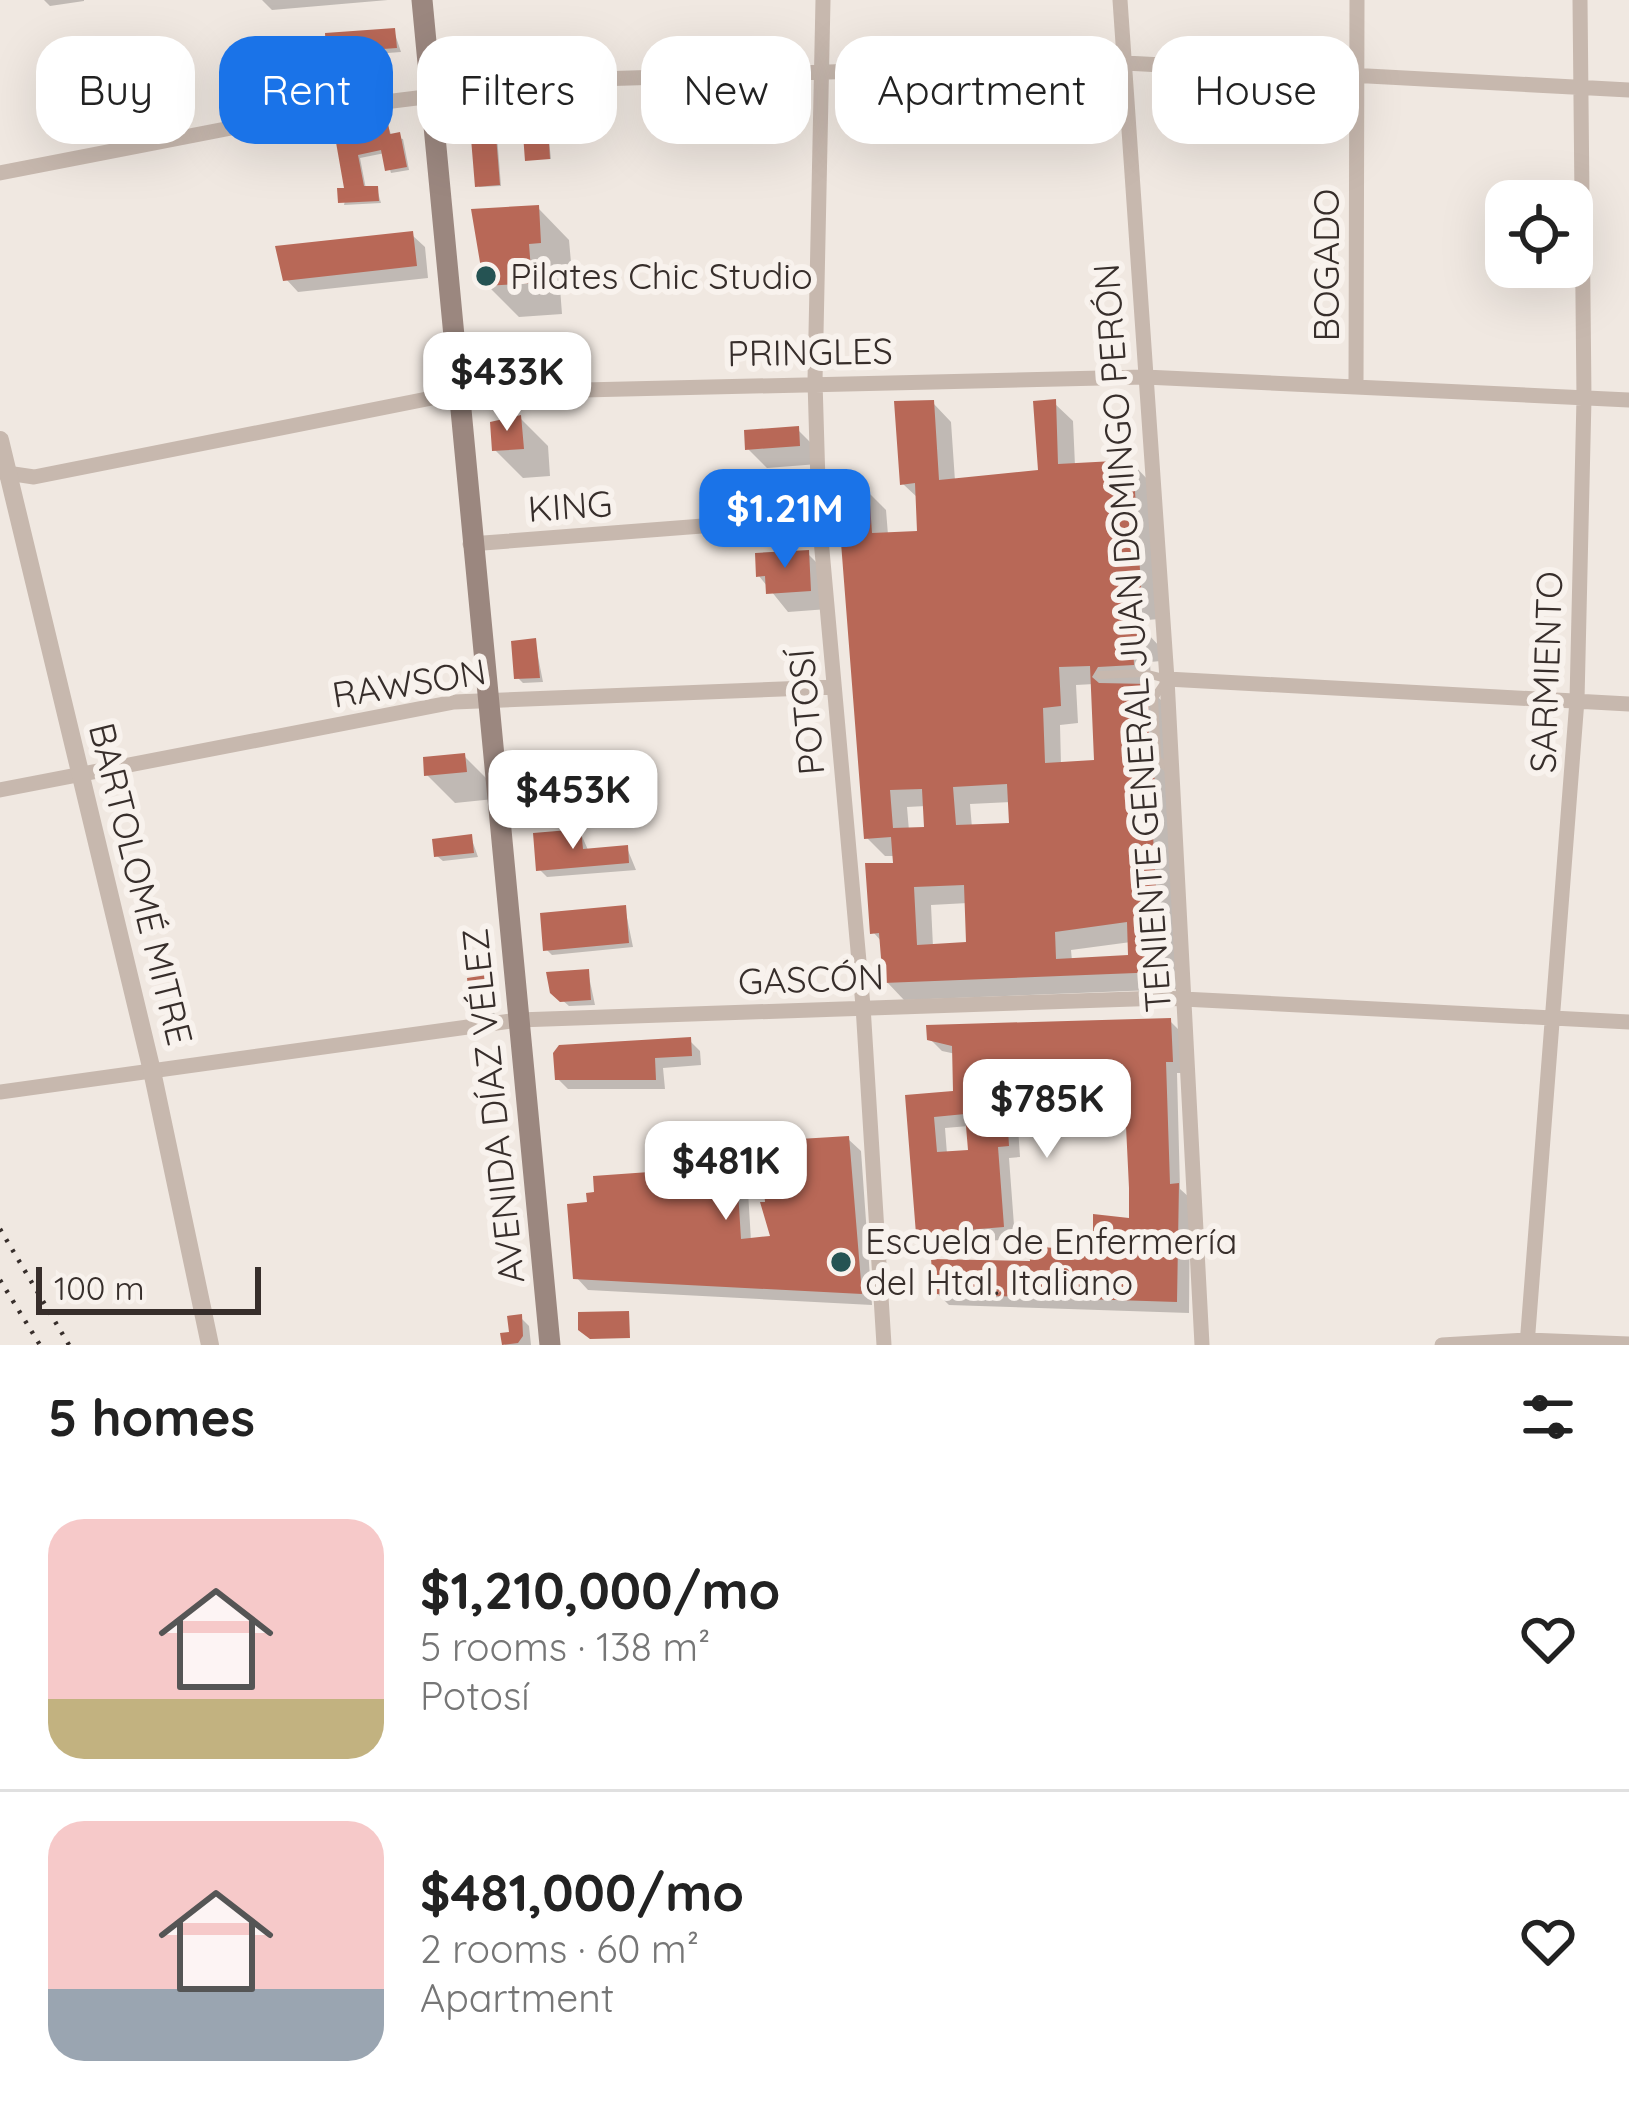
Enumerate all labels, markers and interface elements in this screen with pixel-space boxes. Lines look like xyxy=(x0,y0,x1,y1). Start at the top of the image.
chip: Buy xyxy=(36,36,195,144)
chip: Rent xyxy=(219,36,393,144)
chip: Filters xyxy=(417,36,617,144)
chip: New xyxy=(641,36,811,144)
chip: Apartment xyxy=(835,36,1128,144)
chip: House xyxy=(1152,36,1359,144)
map controls xyxy=(1485,180,1593,288)
button: locate xyxy=(1485,180,1593,288)
street label: BOGADO xyxy=(1303,189,1348,341)
place label: Pilates Chic Studio xyxy=(510,253,813,298)
street label: TENIENTE GENERAL JUAN DOMINGO PERÓN xyxy=(1083,262,1180,1014)
marker: Pilates Chic Studio xyxy=(473,263,499,289)
street label: PRINGLES xyxy=(727,328,893,375)
pin: $433K xyxy=(423,332,591,434)
text: $433K xyxy=(450,346,564,395)
pin: $1.21M xyxy=(687,469,883,571)
street label: KING xyxy=(526,480,614,531)
text: $1.21M xyxy=(726,483,844,532)
street label: SARMIENTO xyxy=(1519,570,1572,774)
street label: POTOSÍ xyxy=(778,646,833,777)
street label: RAWSON xyxy=(329,648,489,717)
street label: BARTOLOMÉ MITRE xyxy=(80,718,203,1050)
pin: $453K xyxy=(489,750,657,852)
text: $453K xyxy=(515,764,631,813)
street label: AVENIDA DÍAZ VÉLEZ xyxy=(451,926,534,1286)
street label: GASCÓN xyxy=(737,953,885,1004)
pin: $785K xyxy=(963,1059,1131,1161)
text: $785K xyxy=(990,1073,1104,1122)
pin: $481K xyxy=(642,1121,810,1223)
text: $481K xyxy=(672,1135,780,1184)
place label: Escuela de Enfermería del Htal. Italiano xyxy=(865,1218,1237,1304)
marker: Escuela de Enfermería del Htal. Italiano xyxy=(828,1249,854,1275)
scale bar xyxy=(36,1261,261,1314)
text: 100 m xyxy=(54,1267,145,1308)
icon: filters xyxy=(1515,1384,1581,1450)
text: 5 homes xyxy=(48,1385,255,1449)
text: $1,210,000/mo xyxy=(420,1558,780,1622)
icon: home xyxy=(144,1567,288,1711)
icon: heart xyxy=(1515,1606,1581,1672)
text: 5 rooms · 138 m² xyxy=(420,1622,710,1671)
text: Potosí xyxy=(420,1671,530,1720)
text: $481,000/mo xyxy=(420,1860,744,1924)
icon: home xyxy=(144,1869,288,2013)
icon: heart xyxy=(1515,1908,1581,1974)
text: 2 rooms · 60 m² xyxy=(420,1924,699,1973)
text: Apartment xyxy=(420,1973,614,2022)

